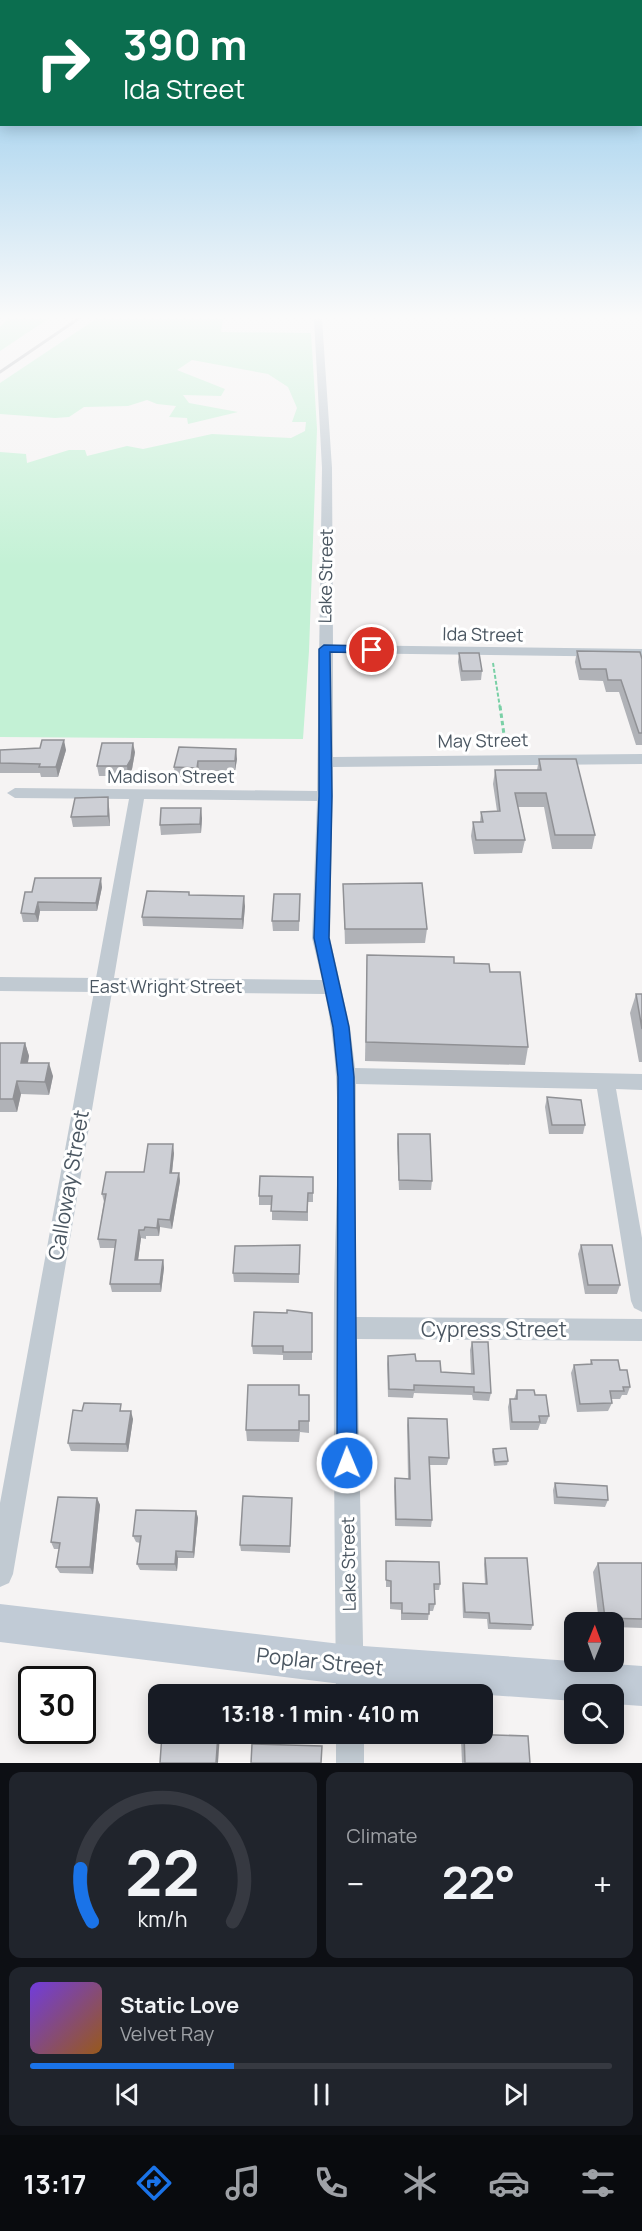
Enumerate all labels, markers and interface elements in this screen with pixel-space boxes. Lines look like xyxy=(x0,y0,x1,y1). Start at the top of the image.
text: 390 m xyxy=(123,15,247,73)
icon: right xyxy=(24,24,102,102)
text: Ida Street xyxy=(123,70,245,107)
street label: Lake Street xyxy=(312,528,338,624)
street label: Ida Street xyxy=(442,621,524,647)
pin xyxy=(346,624,397,675)
icon: arrive xyxy=(355,633,388,666)
street label: May Street xyxy=(438,727,528,753)
street label: Madison Street xyxy=(107,764,235,788)
street label: East Wright Street xyxy=(89,974,243,998)
street label: Calloway Street xyxy=(41,1108,95,1262)
street label: Cypress Street xyxy=(421,1315,567,1343)
position arrow xyxy=(315,1431,379,1495)
street label: Lake Street xyxy=(335,1516,361,1612)
north arrow xyxy=(564,1612,624,1672)
map controls xyxy=(564,1612,624,1744)
street label: Poplar Street xyxy=(255,1640,385,1682)
speed limit sign: 30 xyxy=(18,1666,96,1744)
button: search xyxy=(564,1684,624,1744)
text: 13:18 · 1 min · 410 m xyxy=(222,1699,419,1729)
text: Climate xyxy=(347,1822,418,1849)
text: 22 xyxy=(126,1829,200,1915)
text: 22° xyxy=(442,1851,516,1913)
text: − xyxy=(347,1861,364,1906)
text: + xyxy=(593,1861,612,1906)
text: km/h xyxy=(138,1904,188,1933)
text: Static Love xyxy=(120,1990,239,2020)
text: Velvet Ray xyxy=(120,2020,214,2047)
icon: previous xyxy=(111,2078,144,2111)
icon: pause xyxy=(305,2078,338,2111)
icon: next xyxy=(499,2078,532,2111)
icon: directions xyxy=(133,2162,175,2204)
icon: music xyxy=(222,2162,264,2204)
icon: phone xyxy=(310,2162,352,2204)
icon: climate xyxy=(399,2162,441,2204)
icon: car xyxy=(488,2162,530,2204)
icon: filters xyxy=(577,2162,619,2204)
text: 13:17 xyxy=(23,2165,86,2202)

